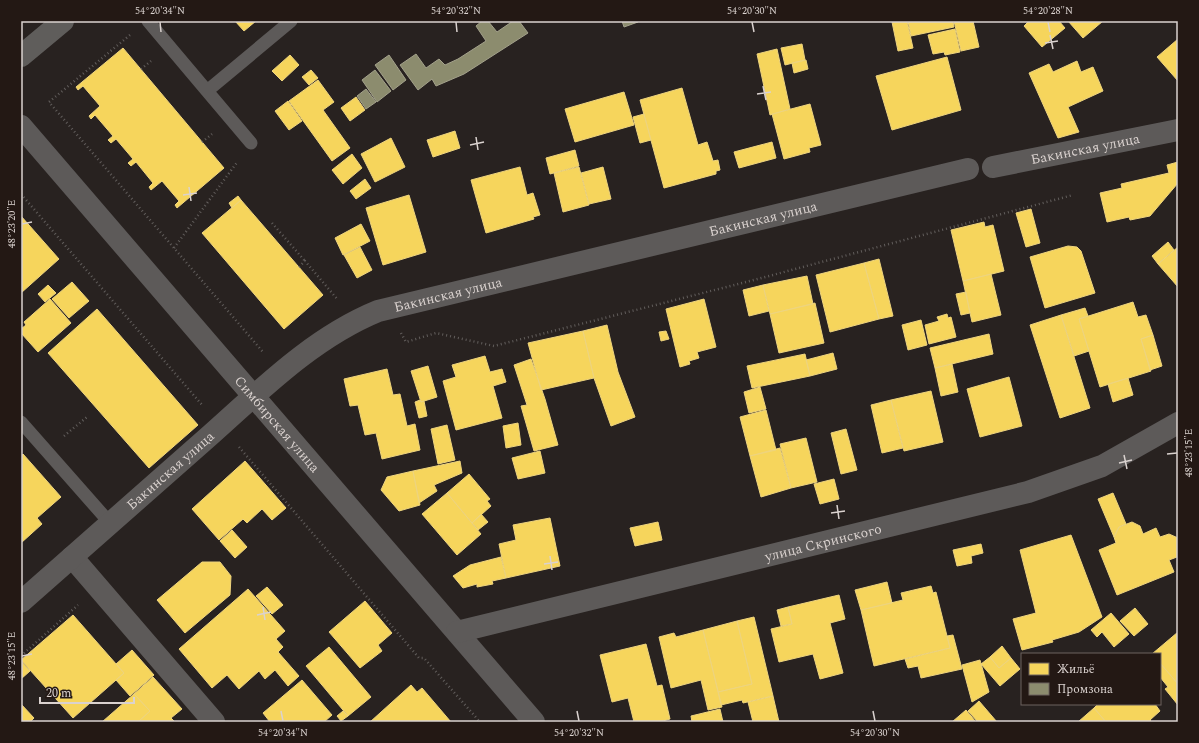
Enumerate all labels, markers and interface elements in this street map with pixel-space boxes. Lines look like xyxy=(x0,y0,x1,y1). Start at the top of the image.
text: 54°20'34"N xyxy=(135,3,185,19)
text: 54°20'32"N xyxy=(431,3,481,19)
text: 54°20'30"N xyxy=(727,3,777,19)
text: 54°20'28"N xyxy=(1023,3,1073,19)
street label: Бакинская улица xyxy=(1029,127,1142,170)
street label: Бакинская улица xyxy=(707,195,819,242)
text: 48°23'20"E xyxy=(4,200,20,248)
street label: Бакинская улица xyxy=(392,271,504,317)
street label: Симбирская улица xyxy=(229,371,325,477)
street label: Бакинская улица xyxy=(122,426,219,515)
text: 48°23'15"E xyxy=(1181,429,1197,477)
street label: улица Скринского xyxy=(762,518,884,567)
text: 48°23'15"E xyxy=(4,632,20,680)
legend xyxy=(1021,653,1161,705)
text: Жильё xyxy=(1057,660,1095,679)
scale bar xyxy=(40,679,134,705)
text: Промзона xyxy=(1057,680,1113,699)
text: 20 m xyxy=(46,684,71,703)
text: 54°20'34"N xyxy=(258,725,308,741)
text: 54°20'32"N xyxy=(554,725,604,741)
text: 54°20'30"N xyxy=(850,725,900,741)

